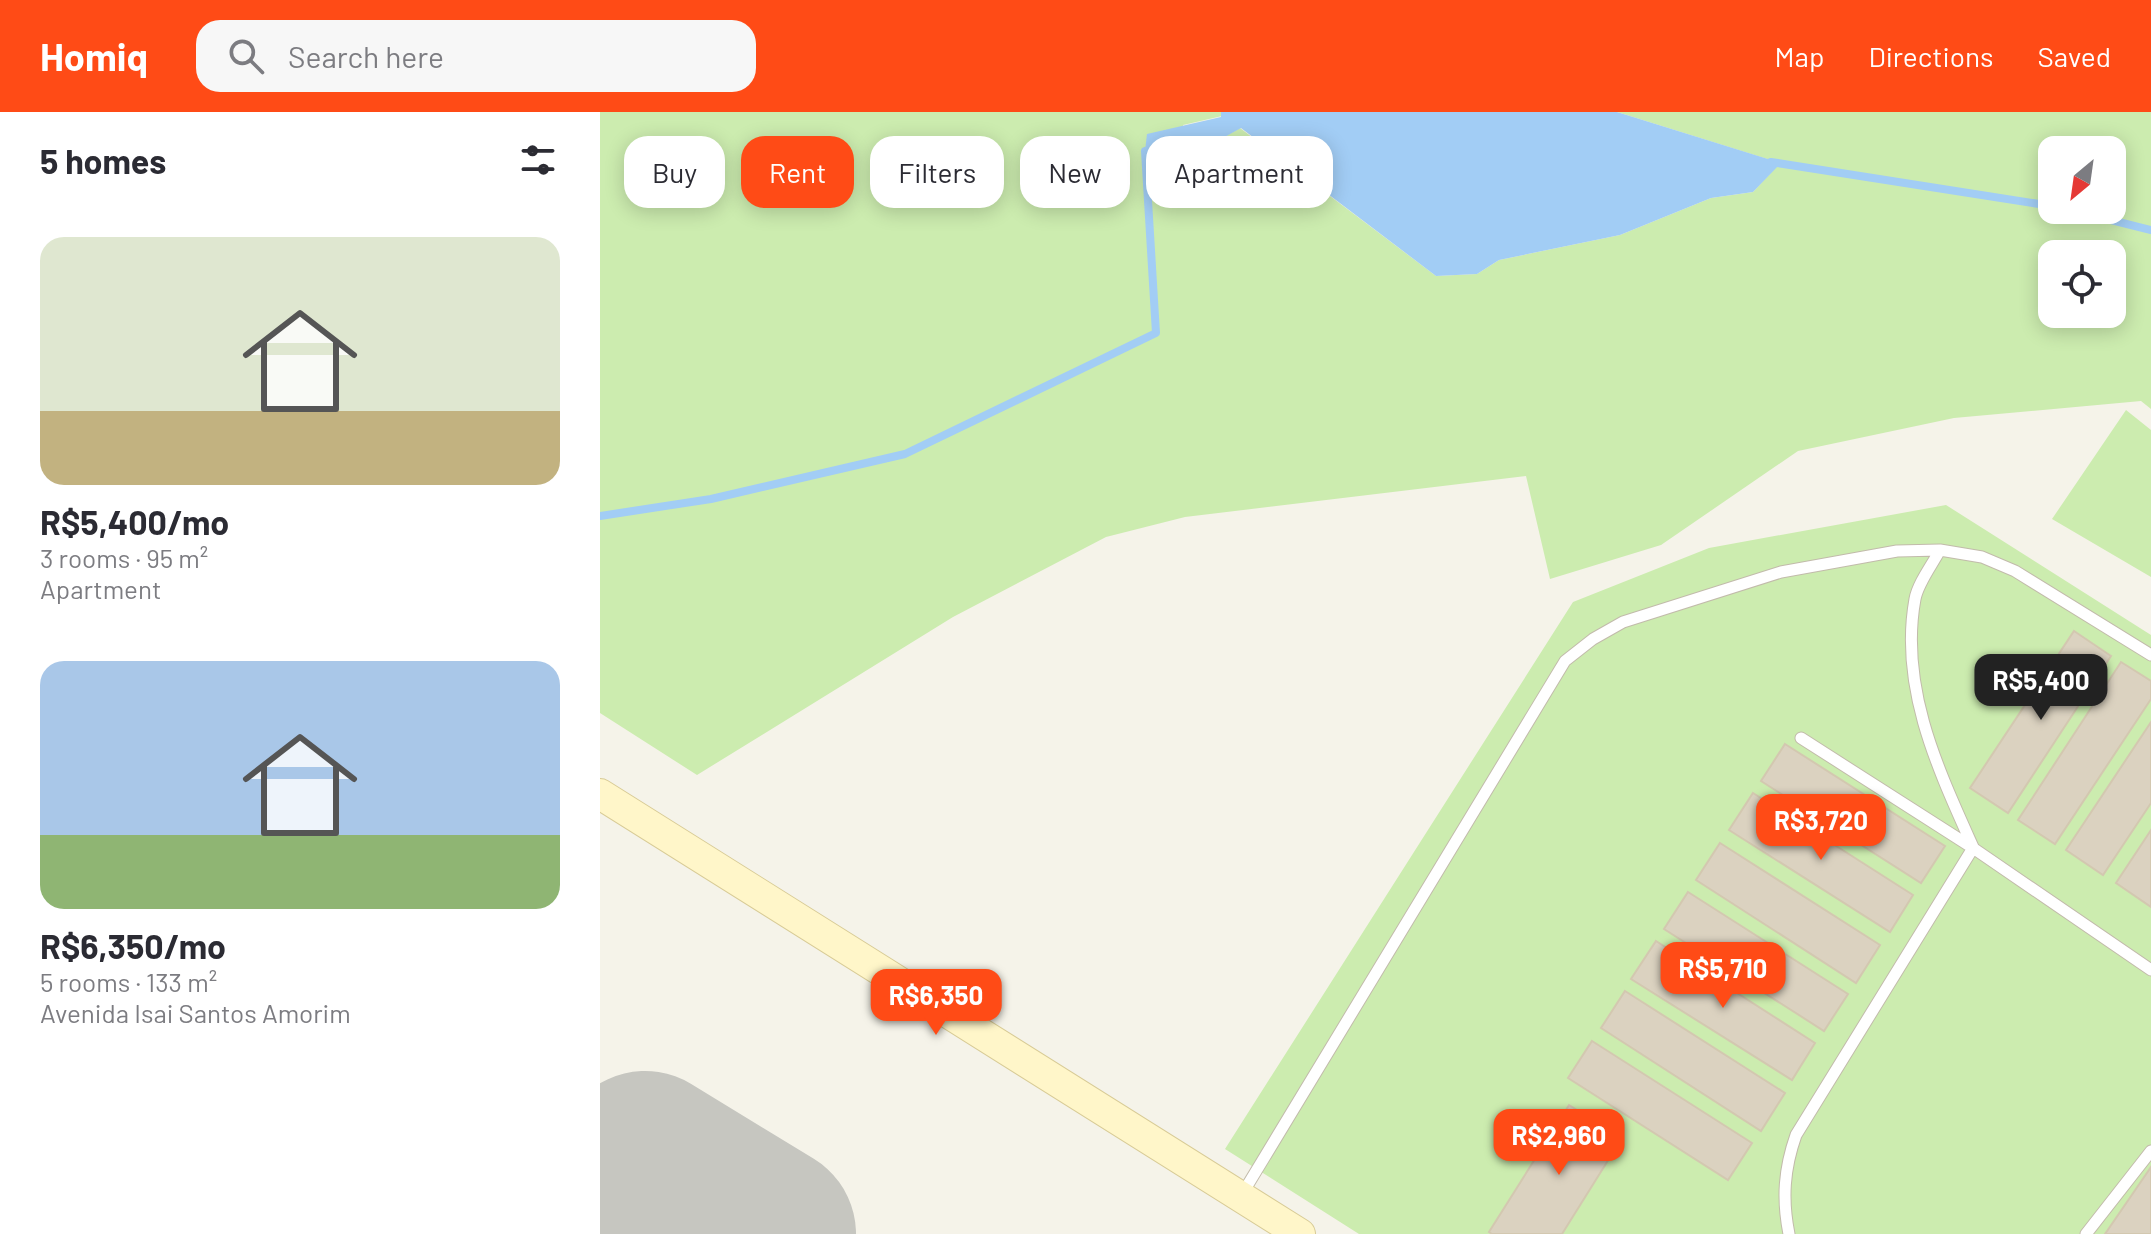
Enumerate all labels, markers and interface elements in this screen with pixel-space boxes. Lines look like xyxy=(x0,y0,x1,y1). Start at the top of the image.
search box xyxy=(196,20,756,92)
text: Homiq xyxy=(40,33,148,79)
icon: search xyxy=(224,34,268,78)
text: Search here xyxy=(288,38,444,74)
text: Map xyxy=(1775,39,1824,73)
text: Directions xyxy=(1868,39,1994,73)
text: Saved xyxy=(2038,39,2111,73)
chip: Buy xyxy=(624,136,725,208)
chip: Rent xyxy=(741,136,854,208)
chip: Filters xyxy=(870,136,1004,208)
chip: New xyxy=(1020,136,1130,208)
chip: Apartment xyxy=(1146,136,1333,208)
north arrow xyxy=(2038,136,2126,224)
map controls xyxy=(2038,136,2126,328)
icon: filters xyxy=(516,138,560,182)
text: 5 homes xyxy=(40,140,166,181)
button: locate xyxy=(2038,240,2126,328)
icon: home xyxy=(228,289,372,433)
text: R$5,400/mo xyxy=(40,501,229,542)
text: 3 rooms · 95 m² xyxy=(40,542,208,573)
text: Apartment xyxy=(40,573,161,604)
pin: R$5,400 xyxy=(1967,654,2115,722)
text: R$5,400 xyxy=(1992,664,2090,695)
icon: home xyxy=(228,713,372,857)
pin: R$3,720 xyxy=(1747,794,1895,862)
text: R$3,720 xyxy=(1774,804,1868,835)
text: R$6,350/mo xyxy=(40,925,226,966)
pin: R$5,710 xyxy=(1649,942,1797,1010)
text: R$5,710 xyxy=(1679,952,1767,983)
text: 5 rooms · 133 m² xyxy=(40,966,217,997)
pin: R$6,350 xyxy=(862,969,1010,1037)
text: R$6,350 xyxy=(889,979,983,1010)
text: Avenida Isai Santos Amorim xyxy=(40,997,351,1028)
pin: R$2,960 xyxy=(1485,1109,1633,1177)
text: R$2,960 xyxy=(1512,1119,1606,1150)

